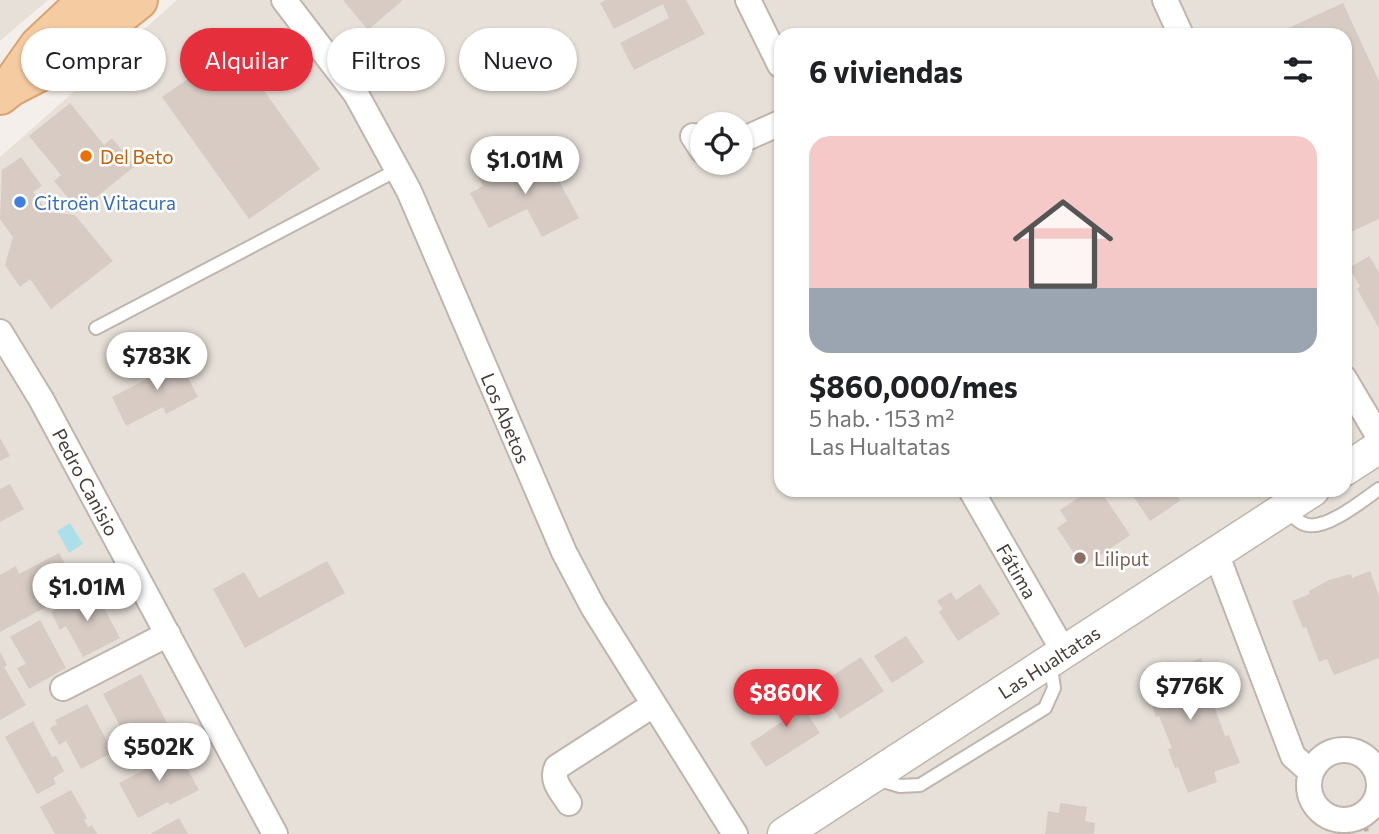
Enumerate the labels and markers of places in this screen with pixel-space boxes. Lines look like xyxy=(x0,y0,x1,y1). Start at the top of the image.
pin: $1.01M xyxy=(468,136,582,196)
place label: Del Beto xyxy=(100,145,174,168)
marker: Del Beto xyxy=(78,148,94,164)
place label: Citroën Vitacura xyxy=(34,191,176,214)
marker: Citroën Vitacura xyxy=(12,194,28,210)
pin: $783K xyxy=(108,332,206,392)
place label: Liliput xyxy=(1094,547,1149,570)
marker: Liliput xyxy=(1072,550,1088,566)
pin: $1.01M xyxy=(30,564,144,623)
pin: $776K xyxy=(1141,662,1239,722)
pin: $860K xyxy=(737,670,835,729)
pin: $502K xyxy=(110,724,208,783)

